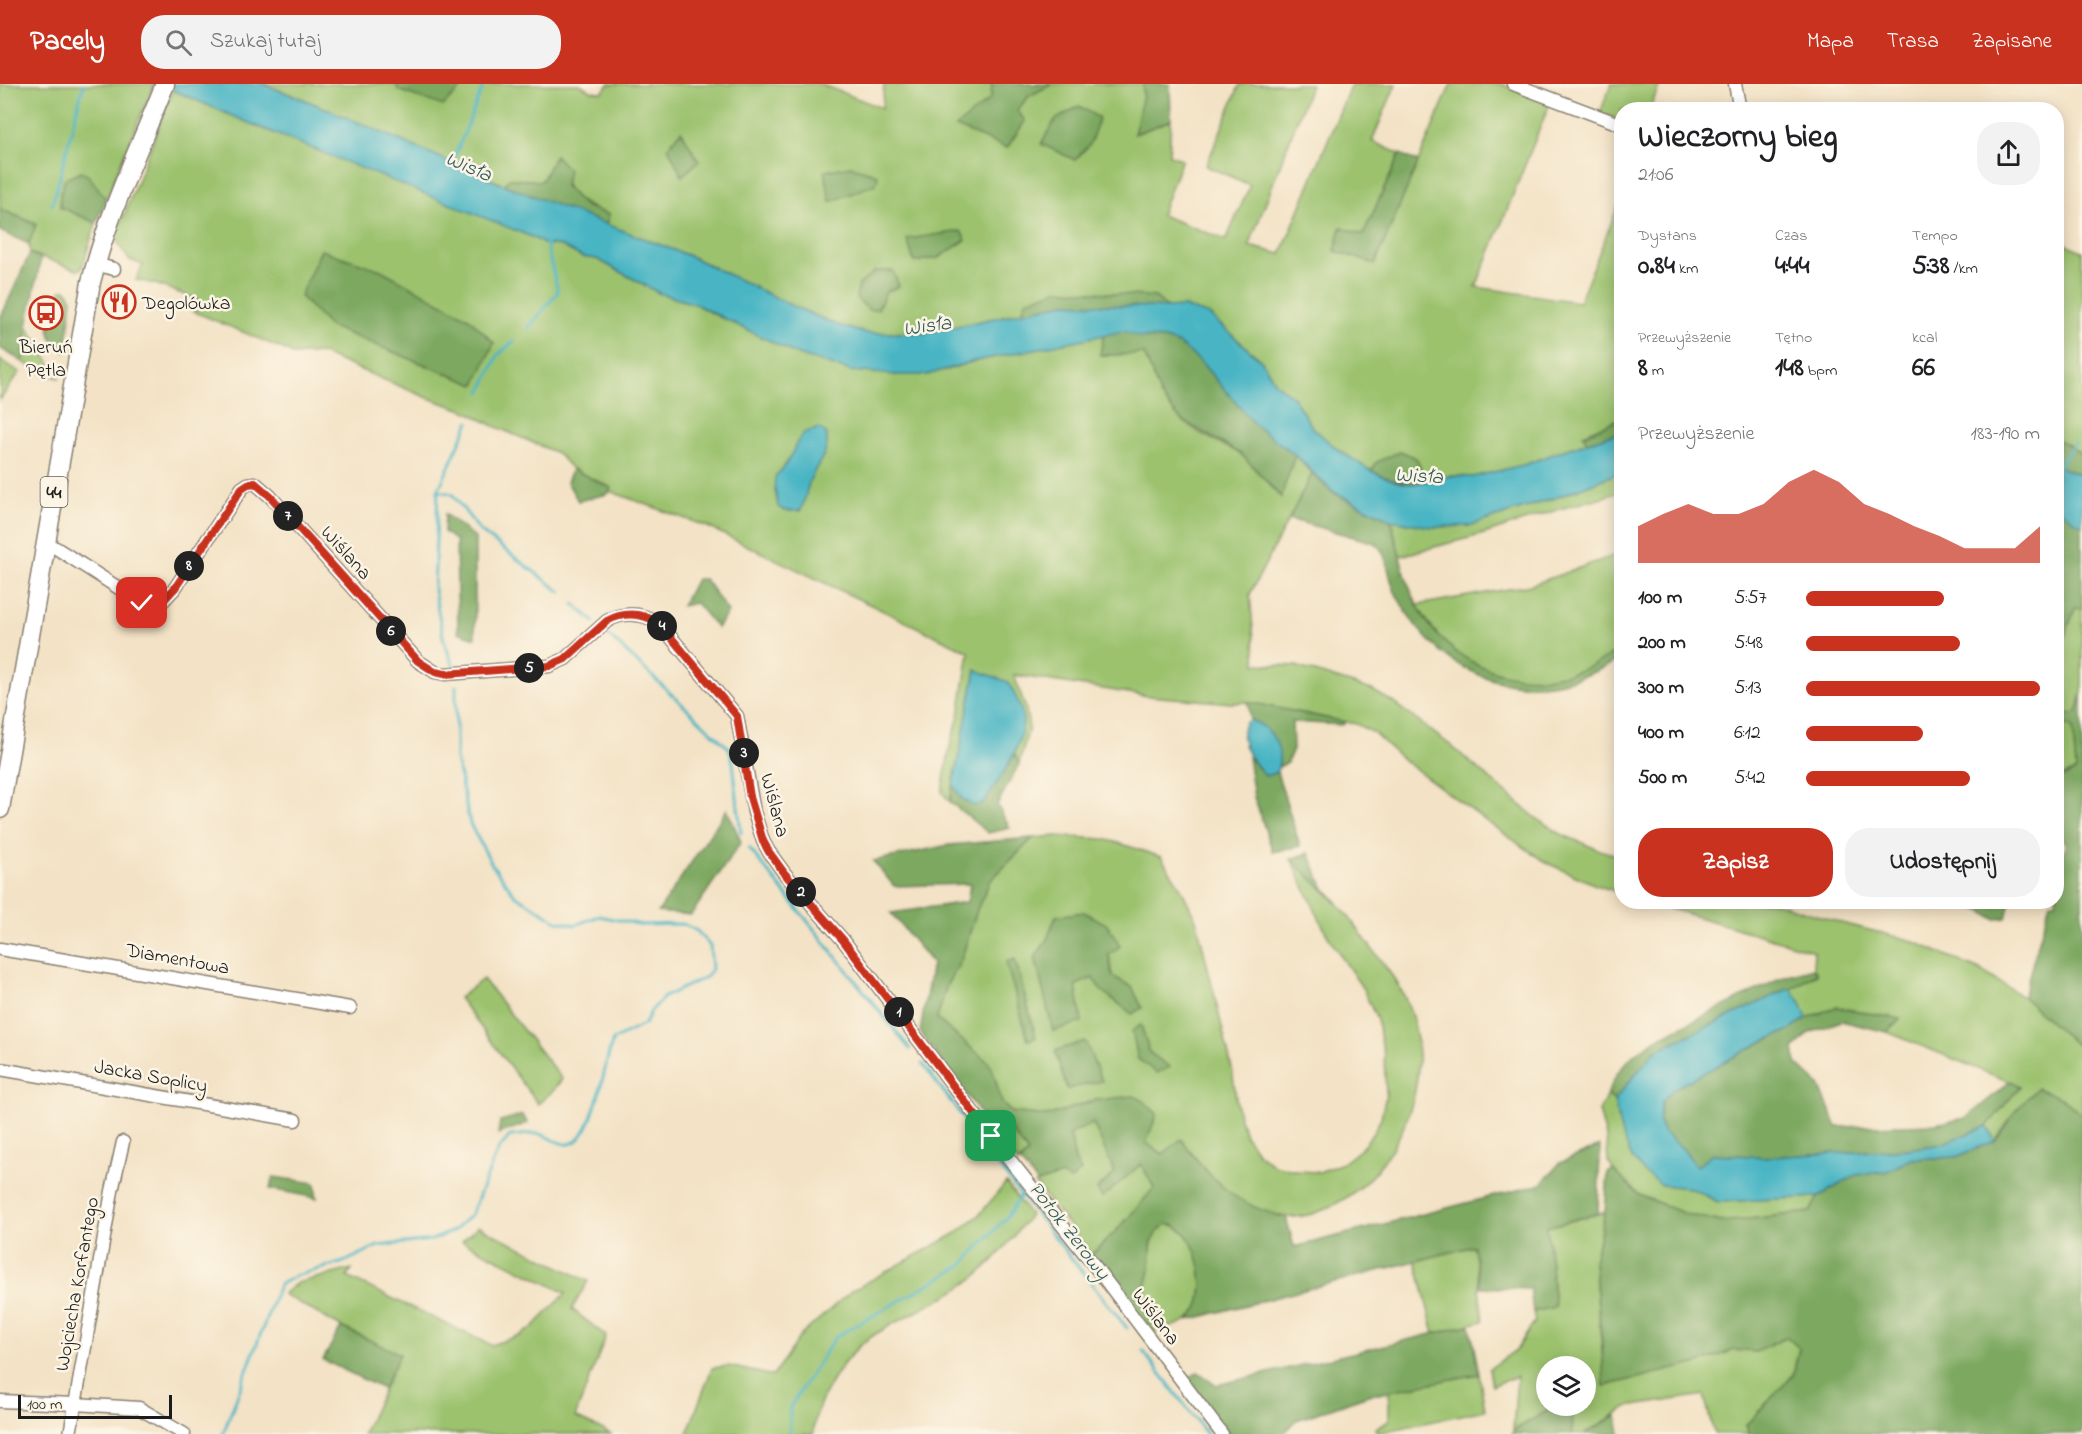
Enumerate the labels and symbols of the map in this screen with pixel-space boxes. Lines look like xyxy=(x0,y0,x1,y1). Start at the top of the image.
water label: Wisła xyxy=(440,145,497,191)
restaurant icon: Degolówka xyxy=(101,284,137,320)
place label: Degolówka xyxy=(141,290,230,320)
bus stop icon: Bieruń Pętla xyxy=(28,295,64,331)
water label: Wisła xyxy=(901,309,954,345)
place label: Bieruń Pętla xyxy=(18,334,73,386)
water label: Wisła xyxy=(1394,461,1444,493)
road number: 44 xyxy=(40,477,68,507)
pin: 7 xyxy=(273,501,303,531)
street label: Wiślana xyxy=(313,520,378,588)
pin: 8 xyxy=(174,551,204,581)
pin xyxy=(116,577,167,628)
pin: 4 xyxy=(647,611,677,641)
pin: 6 xyxy=(376,616,406,646)
pin: 5 xyxy=(514,653,544,683)
pin: 3 xyxy=(729,738,759,768)
street label: Wiślana xyxy=(751,770,796,841)
pin: 2 xyxy=(786,877,816,907)
street label: Diamentowa xyxy=(123,937,232,984)
pin: 1 xyxy=(884,997,914,1027)
street label: Jacka Soplicy xyxy=(92,1053,209,1102)
pin xyxy=(965,1110,1016,1161)
water label: Potok Zerowy xyxy=(1020,1176,1117,1287)
street label: Wojciecha Korfantego xyxy=(49,1195,109,1374)
street label: Wiślana xyxy=(1124,1283,1186,1352)
scale bar xyxy=(18,1392,172,1420)

